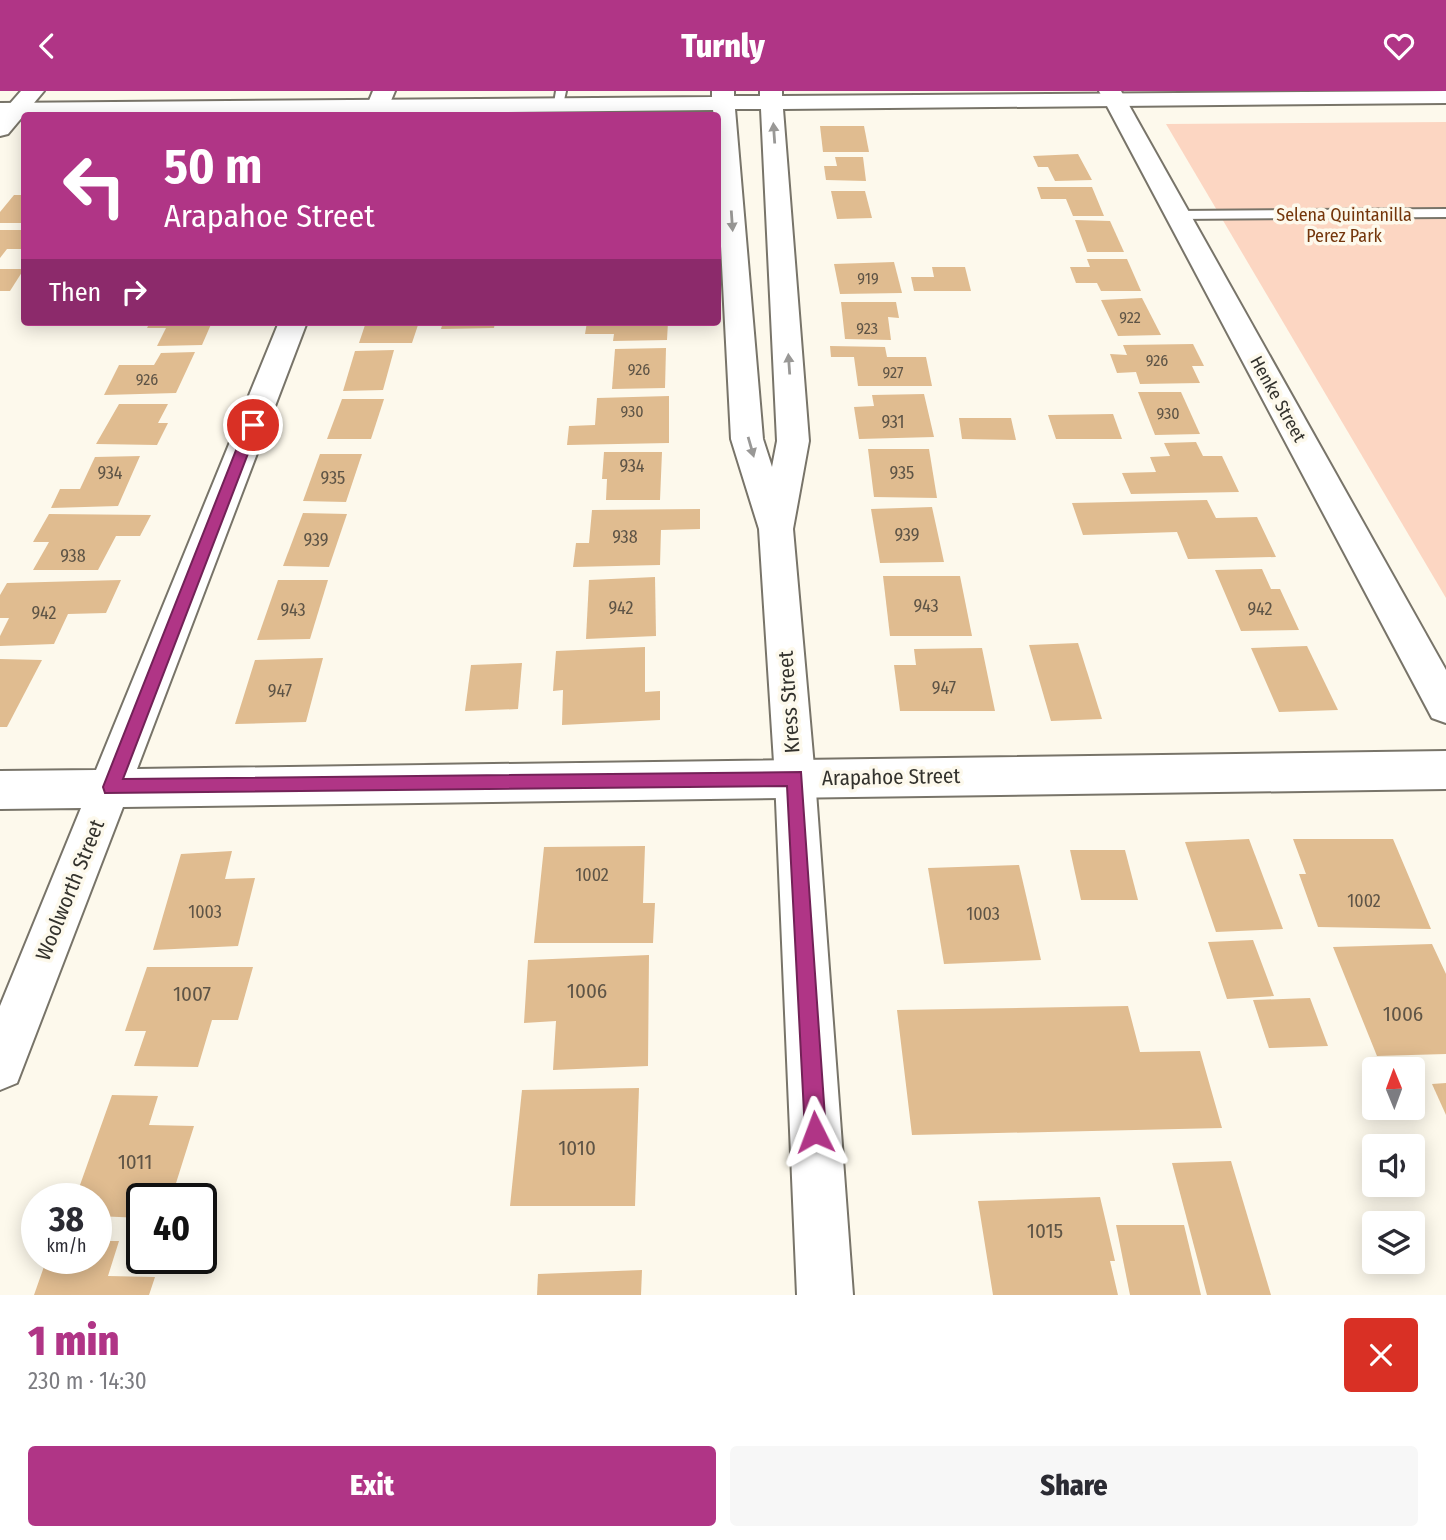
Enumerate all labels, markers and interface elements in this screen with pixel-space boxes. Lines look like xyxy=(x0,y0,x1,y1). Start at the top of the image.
icon: back xyxy=(28,27,66,65)
text: Turnly xyxy=(681,27,765,65)
icon: heart xyxy=(1380,27,1418,65)
one-way arrow xyxy=(769,122,780,144)
text: 50 m xyxy=(164,137,262,196)
icon: left xyxy=(49,140,140,231)
text: Arapahoe Street xyxy=(164,197,375,235)
park label: Selena Quintanilla Perez Park xyxy=(1276,204,1412,247)
one-way arrow xyxy=(727,210,738,232)
house number: 919 xyxy=(857,269,879,288)
icon: right xyxy=(115,273,153,311)
text: Then xyxy=(49,277,101,308)
house number: 922 xyxy=(1119,308,1141,327)
house number: 923 xyxy=(856,319,878,338)
house number: 926 xyxy=(1146,351,1168,370)
street label: Henke Street xyxy=(1245,352,1311,446)
one-way arrow xyxy=(783,353,794,375)
house number: 926 xyxy=(628,360,650,379)
house number: 927 xyxy=(883,363,904,382)
house number: 926 xyxy=(136,370,158,389)
pin xyxy=(223,395,283,455)
house number: 930 xyxy=(620,402,644,421)
house number: 930 xyxy=(1156,404,1180,423)
icon: arrive xyxy=(234,406,272,444)
house number: 931 xyxy=(881,411,905,433)
one-way arrow xyxy=(746,437,756,458)
house number: 934 xyxy=(619,455,645,477)
house number: 934 xyxy=(97,462,123,484)
house number: 935 xyxy=(890,462,914,484)
house number: 935 xyxy=(321,467,345,489)
house number: 939 xyxy=(894,524,920,546)
house number: 938 xyxy=(612,526,638,548)
house number: 939 xyxy=(303,529,329,551)
house number: 938 xyxy=(60,545,86,567)
house number: 943 xyxy=(913,595,939,617)
house number: 942 xyxy=(608,597,634,619)
house number: 942 xyxy=(1247,598,1273,620)
house number: 943 xyxy=(280,599,306,621)
house number: 942 xyxy=(31,602,57,624)
street label: Kress Street xyxy=(772,650,806,754)
house number: 947 xyxy=(932,677,956,699)
house number: 947 xyxy=(268,680,292,702)
street label: Arapahoe Street xyxy=(822,763,961,791)
street label: Woolworth Street xyxy=(30,816,110,964)
house number: 1002 xyxy=(575,864,609,886)
house number: 1002 xyxy=(1347,890,1381,912)
house number: 1003 xyxy=(188,901,222,923)
house number: 1003 xyxy=(966,903,1000,925)
house number: 1006 xyxy=(567,978,607,1004)
house number: 1007 xyxy=(173,981,211,1007)
house number: 1006 xyxy=(1383,1001,1423,1027)
north arrow xyxy=(1362,1057,1424,1120)
map controls xyxy=(1362,1057,1425,1274)
position arrow xyxy=(778,1095,852,1169)
button: sound xyxy=(1362,1134,1425,1197)
house number: 1010 xyxy=(558,1135,596,1161)
house number: 1011 xyxy=(118,1149,152,1175)
speed limit sign: 40 xyxy=(126,1183,217,1274)
text: 38 xyxy=(49,1198,84,1240)
button: layers xyxy=(1362,1211,1425,1274)
house number: 1015 xyxy=(1027,1218,1063,1244)
text: km/h xyxy=(46,1235,87,1257)
text: 1 min xyxy=(28,1316,119,1366)
button: close xyxy=(1344,1318,1418,1392)
text: 230 m · 14:30 xyxy=(28,1367,147,1395)
button: Exit xyxy=(28,1446,716,1526)
button: Share xyxy=(730,1446,1418,1526)

